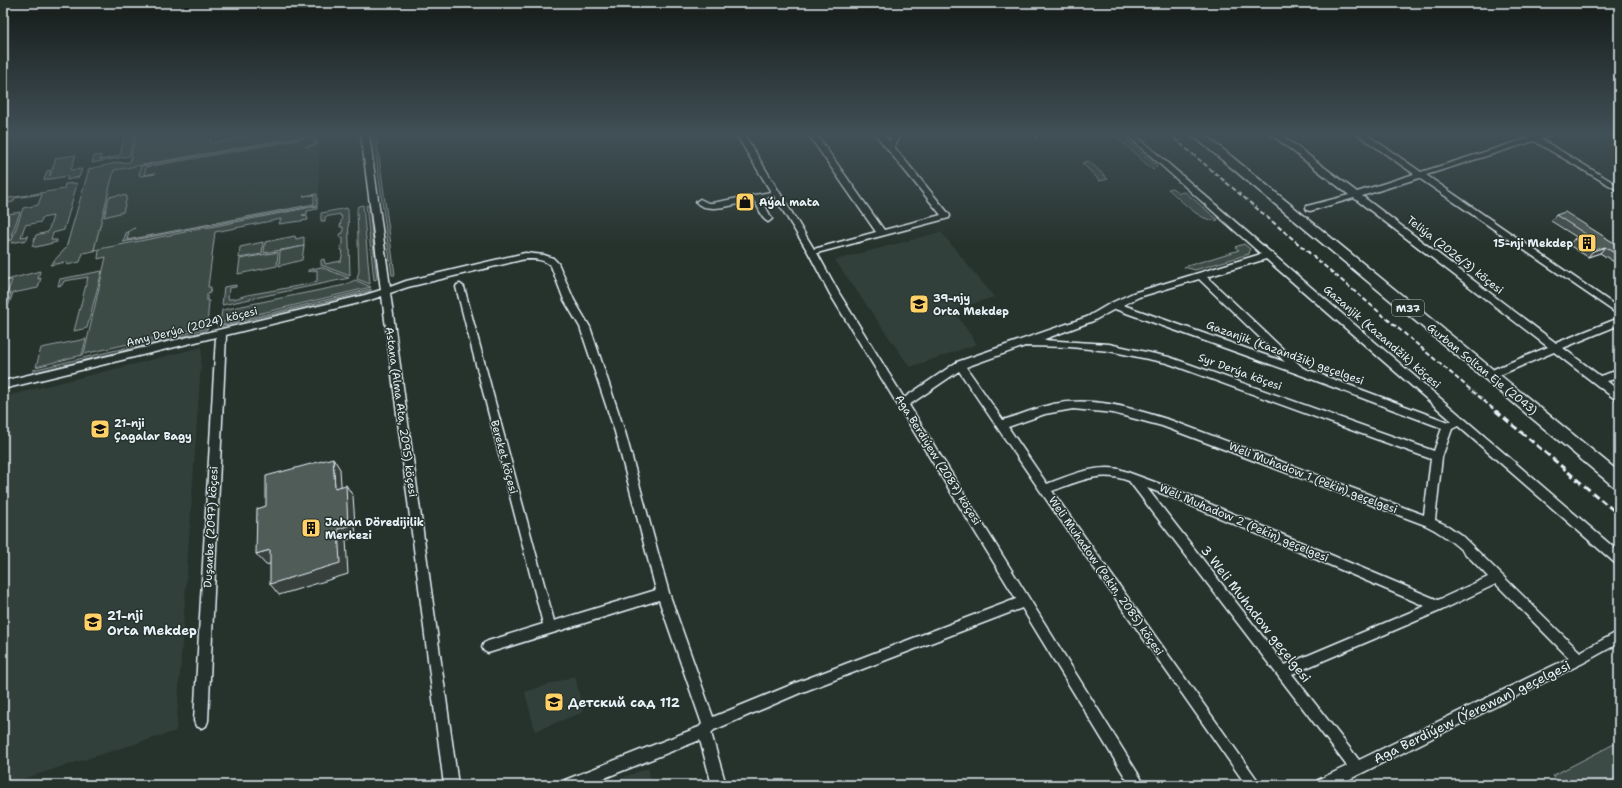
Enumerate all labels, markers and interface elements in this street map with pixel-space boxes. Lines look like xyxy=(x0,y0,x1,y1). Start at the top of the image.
shop icon: Aýal mata xyxy=(734,191,756,213)
place label: Aýal mata xyxy=(759,195,820,210)
street label: Teliýa (2026/3) köçesi xyxy=(1404,213,1506,297)
building icon: 15-nji Mekdep xyxy=(1576,232,1598,254)
place label: 15-nji Mekdep xyxy=(1493,236,1573,251)
street label: Gazanjik (Kazandžik) köçesi xyxy=(1320,282,1444,392)
place label: 39-njy Orta Mekdep xyxy=(933,291,1009,319)
school or university icon: 39-njy Orta Mekdep xyxy=(908,293,930,315)
road number: M37 xyxy=(1392,300,1424,316)
street label: Amy Derýa (2024) köçesi xyxy=(125,303,259,351)
street label: Gazanjik (Kazandžik) geçelgesi xyxy=(1204,317,1366,389)
street label: Gurban Soltan Eje (2043) xyxy=(1424,320,1540,418)
street label: Astana (Alma Ata, 2095) köçesi xyxy=(382,326,420,498)
street label: Syr Derýa köçesi xyxy=(1196,350,1284,394)
street label: Aga Berdiýew (2087) köçesi xyxy=(892,392,984,528)
place label: 21-nji Çagalar Bagy xyxy=(114,416,192,444)
school or university icon: 21-nji Çagalar Bagy xyxy=(89,418,111,440)
street label: Bereket köçesi xyxy=(487,418,521,496)
street label: Weli Muhadow 1 (Pekin) geçelgesi xyxy=(1226,439,1400,517)
street label: Duşanbe (2097) köçesi xyxy=(200,466,222,588)
street label: Weli Muhadow 2 (Pekin) geçelgesi xyxy=(1157,480,1331,566)
street label: Weli Muhadow (Pekin, 2085) köçesi xyxy=(1045,493,1167,659)
place label: Jahan Döredijilik Merkezi xyxy=(325,515,424,543)
building icon: Jahan Döredijilik Merkezi xyxy=(300,517,322,539)
street label: 3 Weli Muhadow geçelgesi xyxy=(1197,542,1315,686)
place label: 21-nji Orta Mekdep xyxy=(107,607,197,639)
school or university icon: 21-nji Orta Mekdep xyxy=(82,611,104,633)
street label: Aga Berdiýew (Ýerewan) geçelgesi xyxy=(1370,656,1573,767)
school or university icon: Детский сад 112 xyxy=(543,691,565,713)
place label: Детский сад 112 xyxy=(568,694,680,711)

